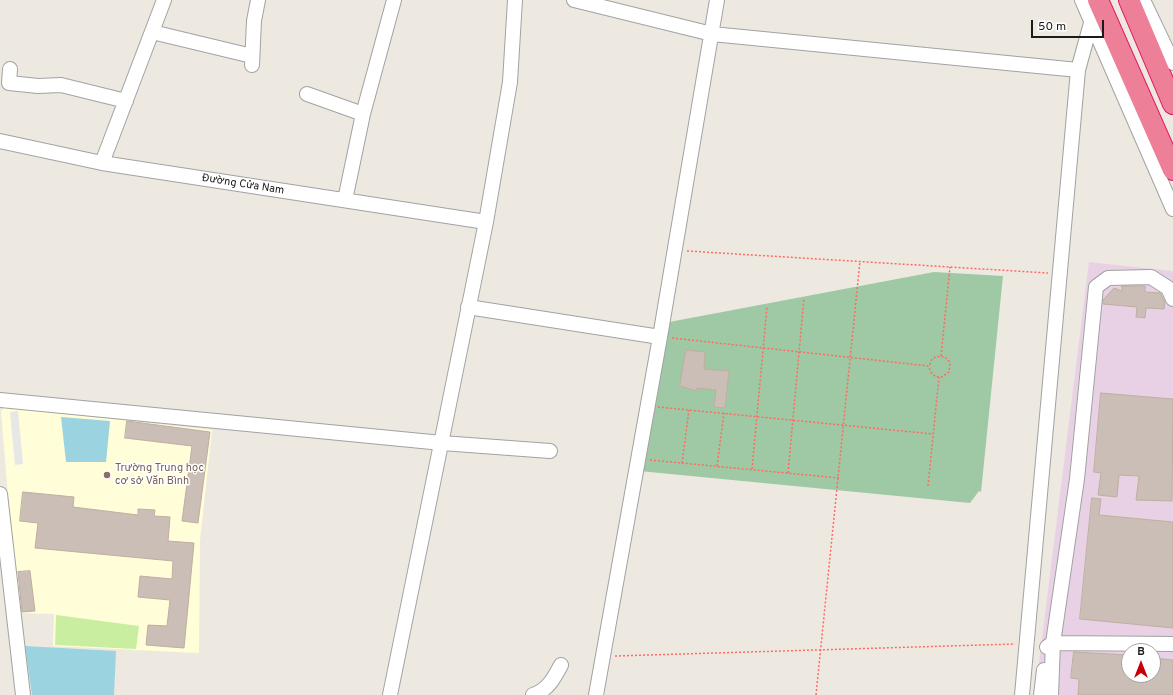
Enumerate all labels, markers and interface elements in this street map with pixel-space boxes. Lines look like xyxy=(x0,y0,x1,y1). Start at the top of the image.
scale bar xyxy=(1033,12,1106,38)
text: 50 m xyxy=(1038,19,1066,35)
street label: Đường Cửa Nam xyxy=(201,172,285,198)
place label: Trường Trung học cơ sở Văn Bình xyxy=(115,462,204,488)
marker: Trường Trung học cơ sở Văn Bình xyxy=(102,470,112,480)
north arrow xyxy=(1121,643,1161,683)
text: B xyxy=(1137,645,1145,659)

